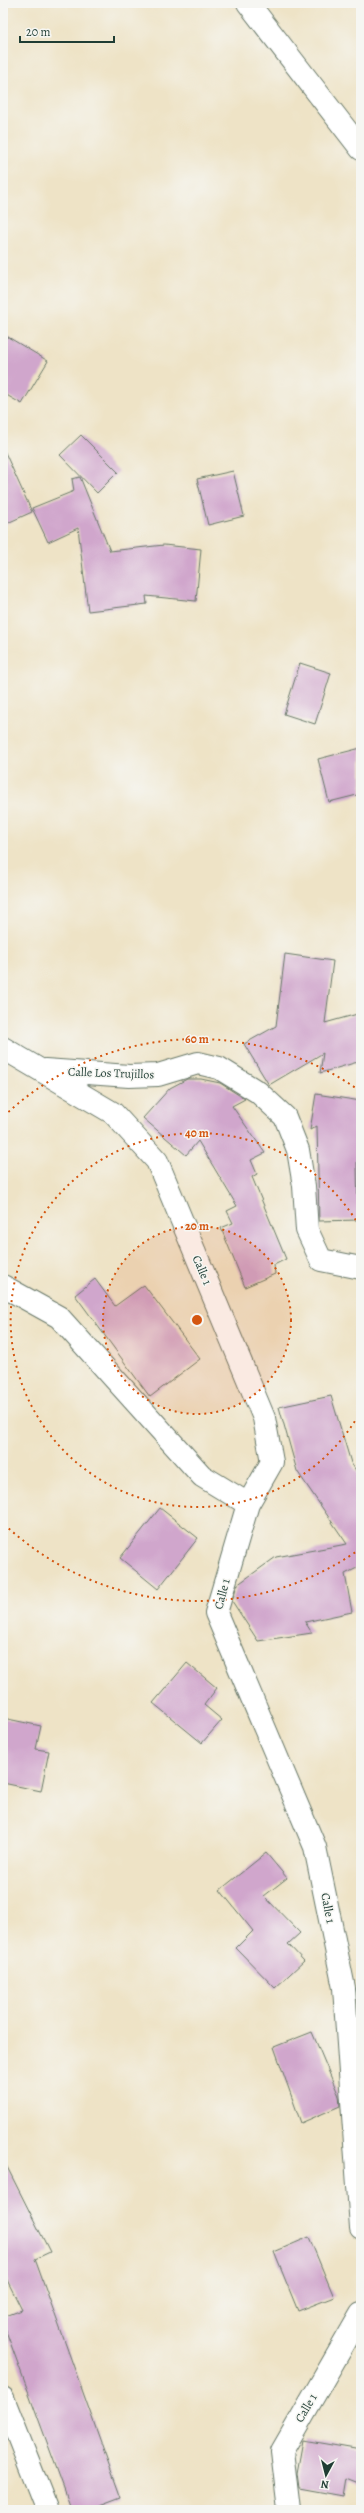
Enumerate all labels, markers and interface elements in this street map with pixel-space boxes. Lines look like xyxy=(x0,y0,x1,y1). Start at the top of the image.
scale bar xyxy=(20,18,114,44)
text: 20 m xyxy=(26,24,50,40)
text: 60 m xyxy=(185,1031,209,1047)
street label: Calle Los Trujillos xyxy=(68,1063,155,1083)
text: 40 m xyxy=(185,1125,209,1141)
text: 20 m xyxy=(185,1218,209,1234)
street label: Calle 1 xyxy=(189,1253,215,1287)
centre of rings xyxy=(190,1313,204,1327)
street label: Calle 1 xyxy=(210,1577,234,1611)
street label: Calle 1 xyxy=(317,1891,339,1925)
street label: Calle 1 xyxy=(291,2391,321,2425)
north arrow xyxy=(306,2455,346,2495)
text: N xyxy=(320,2476,330,2492)

